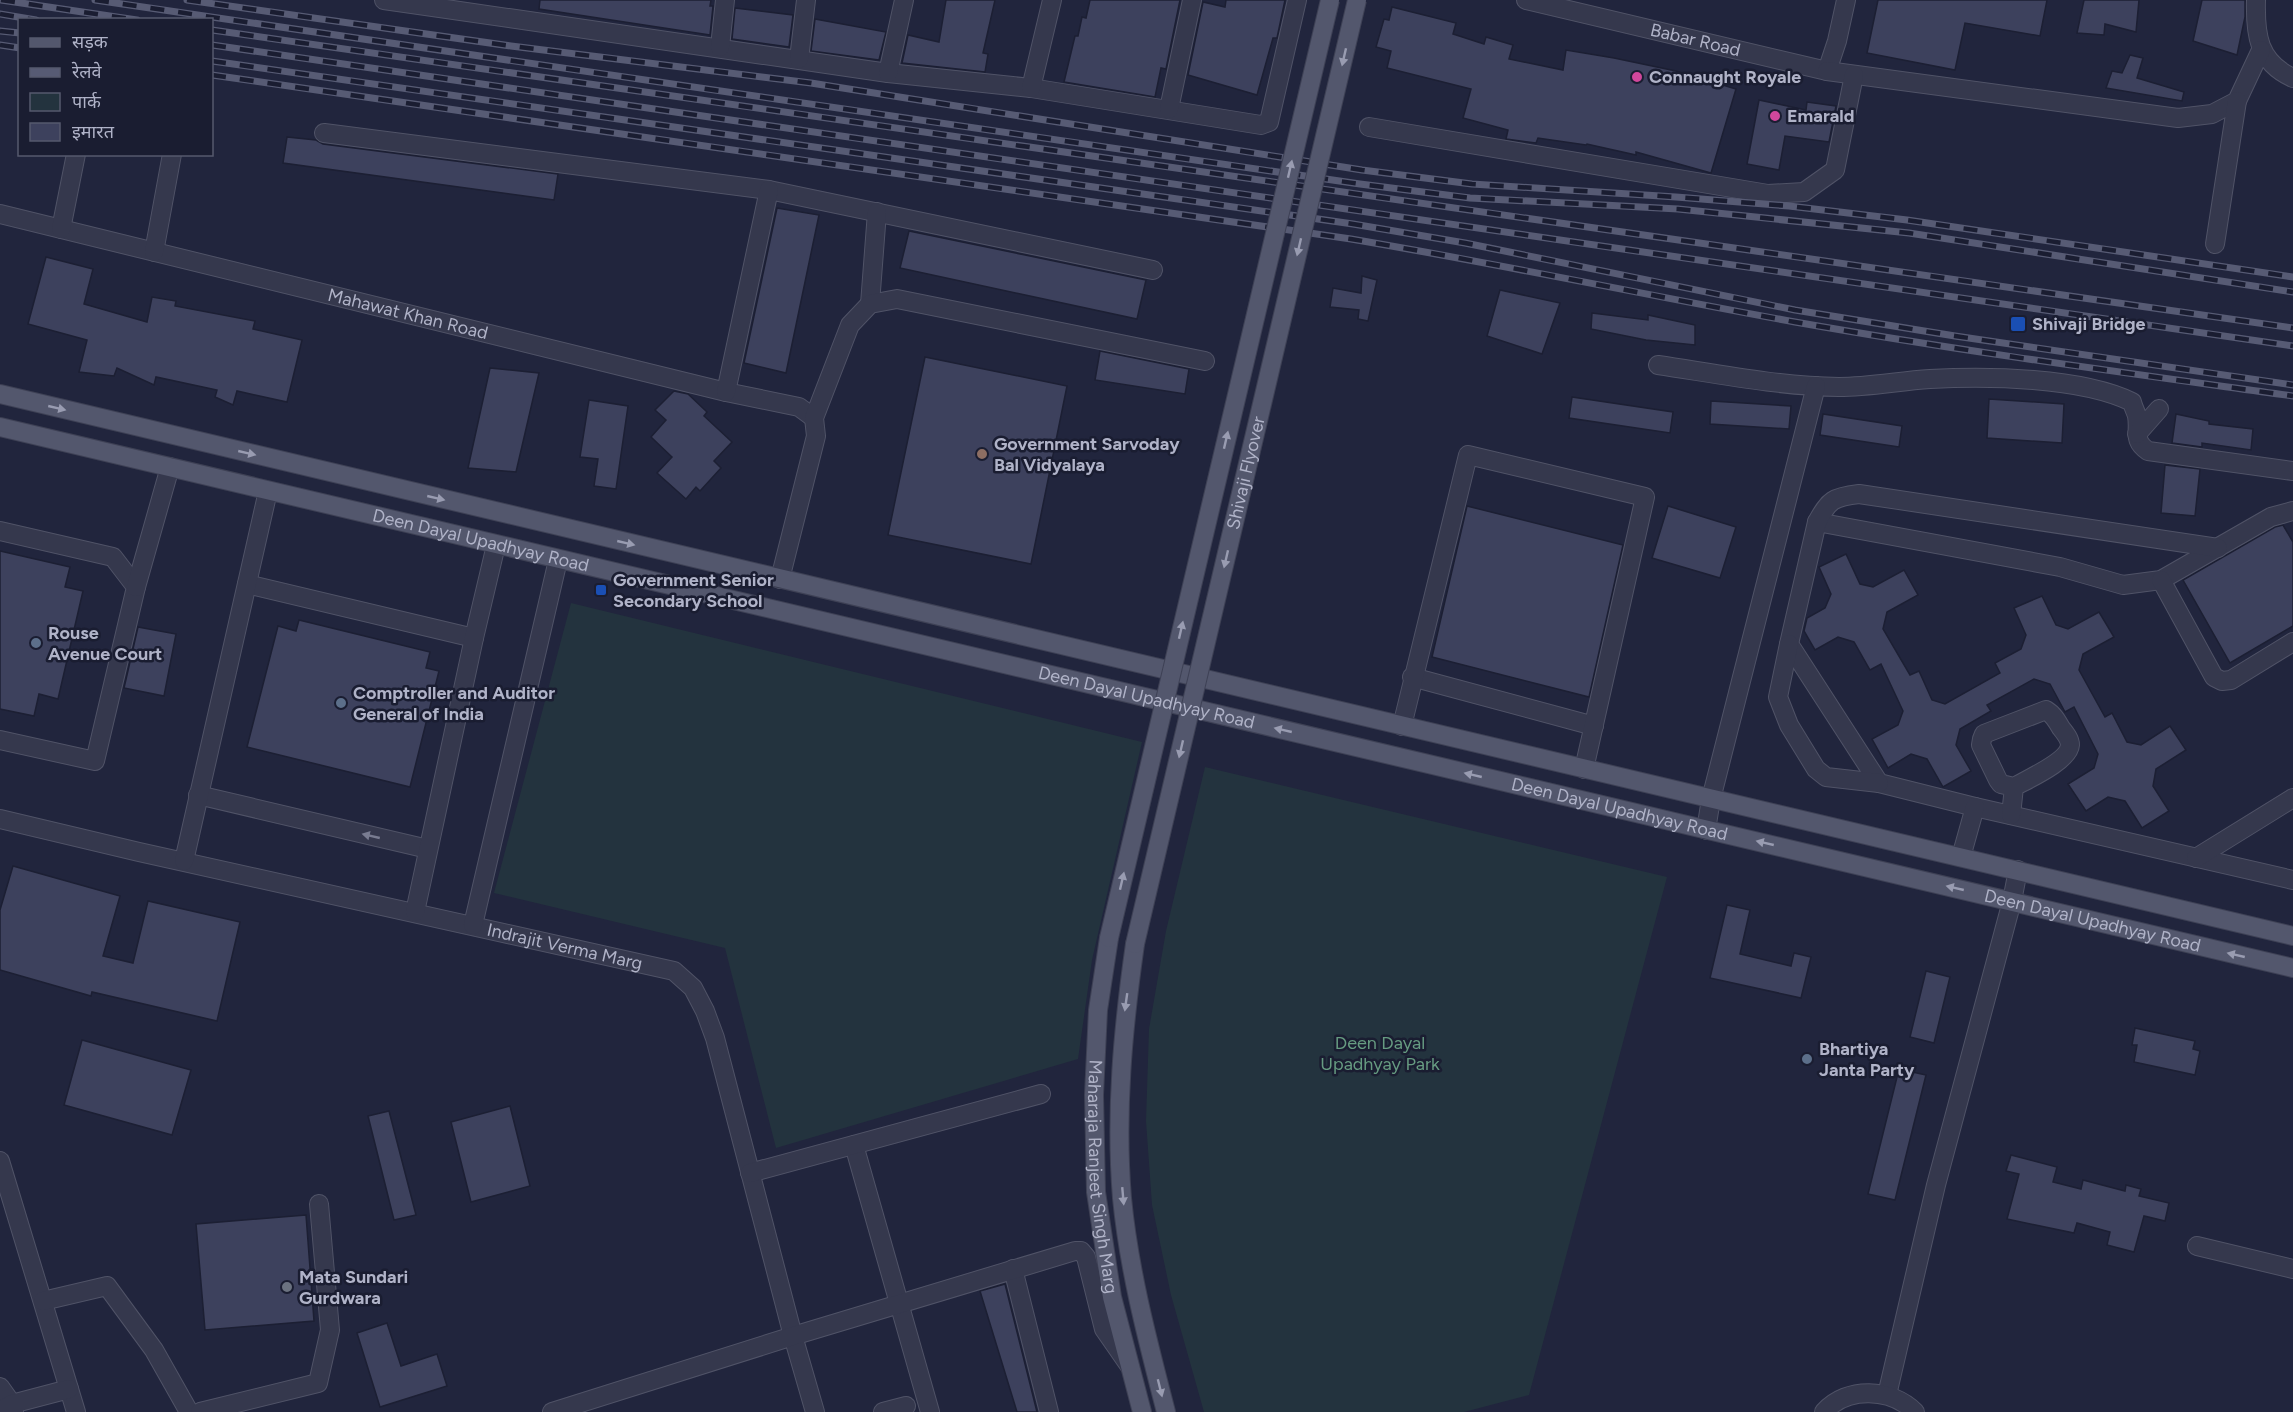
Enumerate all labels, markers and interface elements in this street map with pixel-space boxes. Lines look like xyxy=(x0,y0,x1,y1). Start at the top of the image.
legend xyxy=(18,18,213,156)
street label: Babar Road xyxy=(1648,19,1743,61)
text: सड़क xyxy=(72,31,109,53)
one-way arrow xyxy=(1338,48,1348,66)
text: रेलवे xyxy=(71,61,103,83)
place label: Connaught Royale xyxy=(1649,66,1801,88)
marker: Connaught Royale xyxy=(1630,70,1644,84)
text: पार्क xyxy=(72,91,102,113)
place label: Emarald xyxy=(1787,105,1854,127)
marker: Emarald xyxy=(1768,109,1782,123)
text: इमारत xyxy=(72,121,115,143)
one-way arrow xyxy=(1286,159,1295,178)
one-way arrow xyxy=(1294,238,1304,256)
street label: Mahawat Khan Road xyxy=(326,284,490,344)
place label: Shivaji Bridge xyxy=(2032,313,2146,335)
marker: Shivaji Bridge xyxy=(2009,315,2027,333)
one-way arrow xyxy=(48,403,66,413)
street label: Shivaji Flyover xyxy=(1222,414,1270,532)
one-way arrow xyxy=(1222,431,1231,450)
place label: Government Sarvoday Bal Vidyalaya xyxy=(994,433,1180,476)
marker: Government Sarvoday Bal Vidyalaya xyxy=(975,447,989,461)
one-way arrow xyxy=(237,448,256,458)
one-way arrow xyxy=(427,493,446,503)
street label: Deen Dayal Upadhyay Road xyxy=(370,504,591,577)
one-way arrow xyxy=(617,538,635,548)
one-way arrow xyxy=(1220,550,1230,568)
place label: Government Senior Secondary School xyxy=(613,569,774,612)
marker: Government Senior Secondary School xyxy=(594,583,608,597)
one-way arrow xyxy=(1177,621,1187,639)
place label: Rouse Avenue Court xyxy=(48,622,162,665)
marker: Rouse Avenue Court xyxy=(29,636,43,650)
street label: Deen Dayal Upadhyay Road xyxy=(1036,661,1257,734)
place label: Comptroller and Auditor General of India xyxy=(353,682,555,725)
marker: Comptroller and Auditor General of India xyxy=(334,696,348,710)
one-way arrow xyxy=(1274,725,1292,735)
one-way arrow xyxy=(1175,740,1185,758)
one-way arrow xyxy=(1464,769,1482,779)
street label: Deen Dayal Upadhyay Road xyxy=(1509,773,1730,845)
one-way arrow xyxy=(362,830,381,840)
one-way arrow xyxy=(1756,838,1774,848)
one-way arrow xyxy=(1118,872,1127,891)
one-way arrow xyxy=(1945,883,1964,892)
street label: Deen Dayal Upadhyay Road xyxy=(1982,885,2203,957)
street label: Indrajit Verma Marg xyxy=(485,919,645,975)
one-way arrow xyxy=(2227,949,2245,959)
one-way arrow xyxy=(1122,992,1131,1011)
park label: Deen Dayal Upadhyay Park xyxy=(1320,1032,1440,1075)
place label: Bhartiya Janta Party xyxy=(1819,1038,1915,1081)
marker: Bhartiya Janta Party xyxy=(1800,1052,1814,1066)
street label: Maharaja Ranjeet Singh Marg xyxy=(1083,1059,1122,1295)
one-way arrow xyxy=(1118,1187,1128,1206)
place label: Mata Sundari Gurdwara xyxy=(299,1266,408,1309)
marker: Mata Sundari Gurdwara xyxy=(280,1280,294,1294)
one-way arrow xyxy=(1156,1378,1166,1397)

